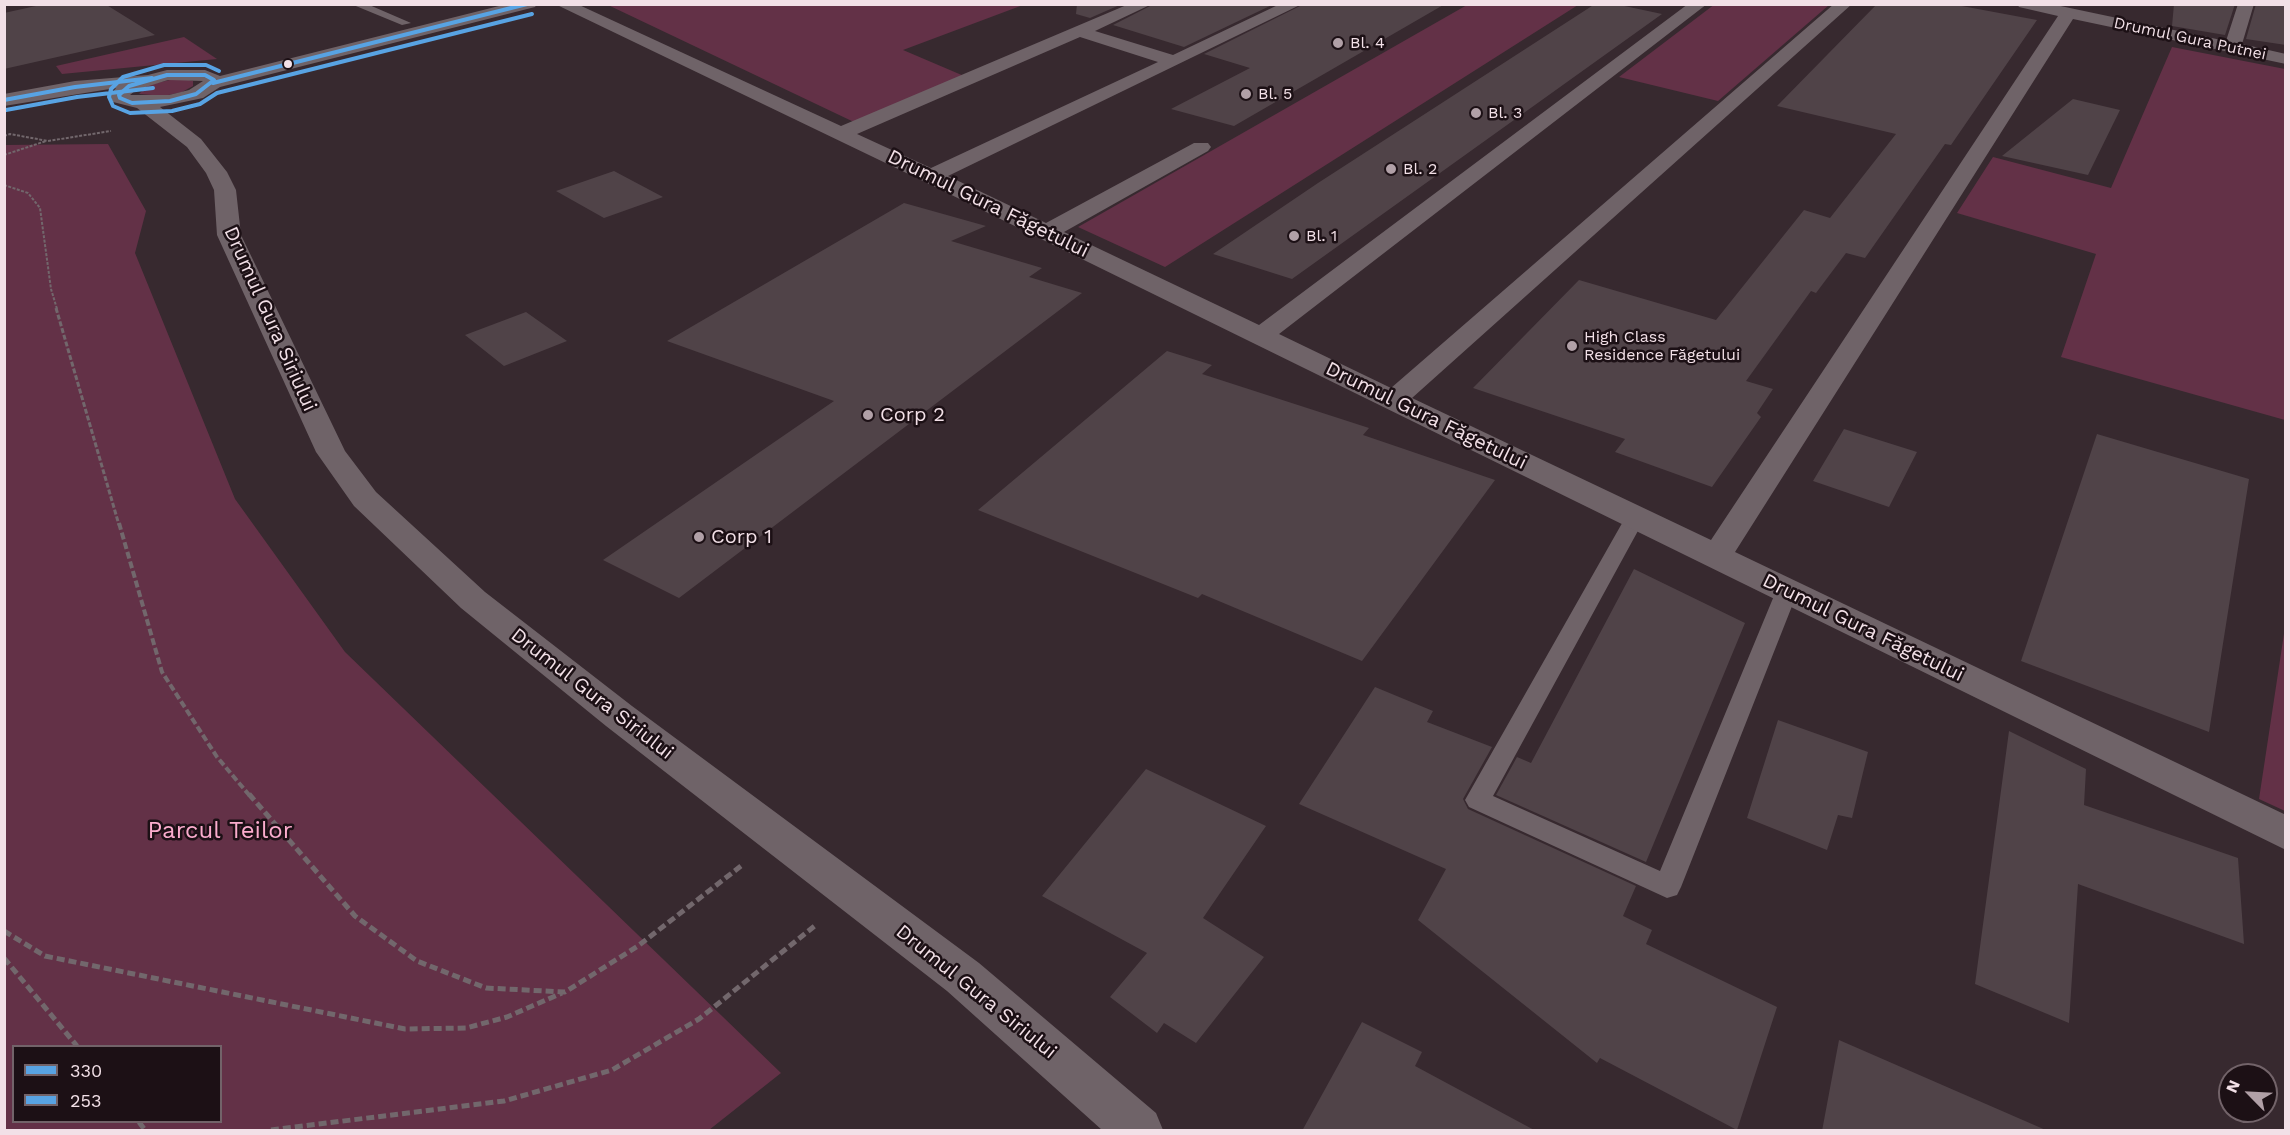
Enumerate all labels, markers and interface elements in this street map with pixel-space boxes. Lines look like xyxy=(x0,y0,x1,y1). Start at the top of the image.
street label: Drumul Gura Putnei xyxy=(2112,13,2268,65)
place label: Bl. 4 xyxy=(1350,33,1385,53)
marker: Bl. 4 xyxy=(1331,36,1345,50)
unlabelled marker xyxy=(282,58,294,70)
place label: Bl. 5 xyxy=(1258,84,1292,104)
marker: Bl. 5 xyxy=(1239,87,1253,101)
place label: Bl. 3 xyxy=(1488,103,1522,123)
marker: Bl. 3 xyxy=(1469,106,1483,120)
street label: Drumul Gura Făgetului xyxy=(883,145,1093,263)
place label: Bl. 2 xyxy=(1403,159,1437,179)
marker: Bl. 2 xyxy=(1384,162,1398,176)
street label: Drumul Gura Siriului xyxy=(218,223,322,415)
place label: Bl. 1 xyxy=(1306,226,1337,246)
marker: Bl. 1 xyxy=(1287,229,1301,243)
place label: High Class Residence Făgetului xyxy=(1584,327,1740,365)
marker: High Class Residence Făgetului xyxy=(1565,339,1579,353)
street label: Drumul Gura Făgetului xyxy=(1321,357,1531,475)
place label: Corp 2 xyxy=(880,403,945,427)
marker: Corp 2 xyxy=(861,408,875,422)
place label: Corp 1 xyxy=(711,525,772,549)
marker: Corp 1 xyxy=(692,530,706,544)
street label: Drumul Gura Făgetului xyxy=(1758,569,1968,687)
street label: Drumul Gura Siriului xyxy=(506,623,678,765)
park label: Parcul Teilor xyxy=(147,817,293,845)
street label: Drumul Gura Siriului xyxy=(891,920,1061,1064)
legend xyxy=(12,1045,222,1123)
text: 330 xyxy=(70,1060,102,1081)
north arrow xyxy=(2218,1063,2278,1123)
text: N xyxy=(2222,1077,2244,1096)
text: 253 xyxy=(70,1090,101,1111)

